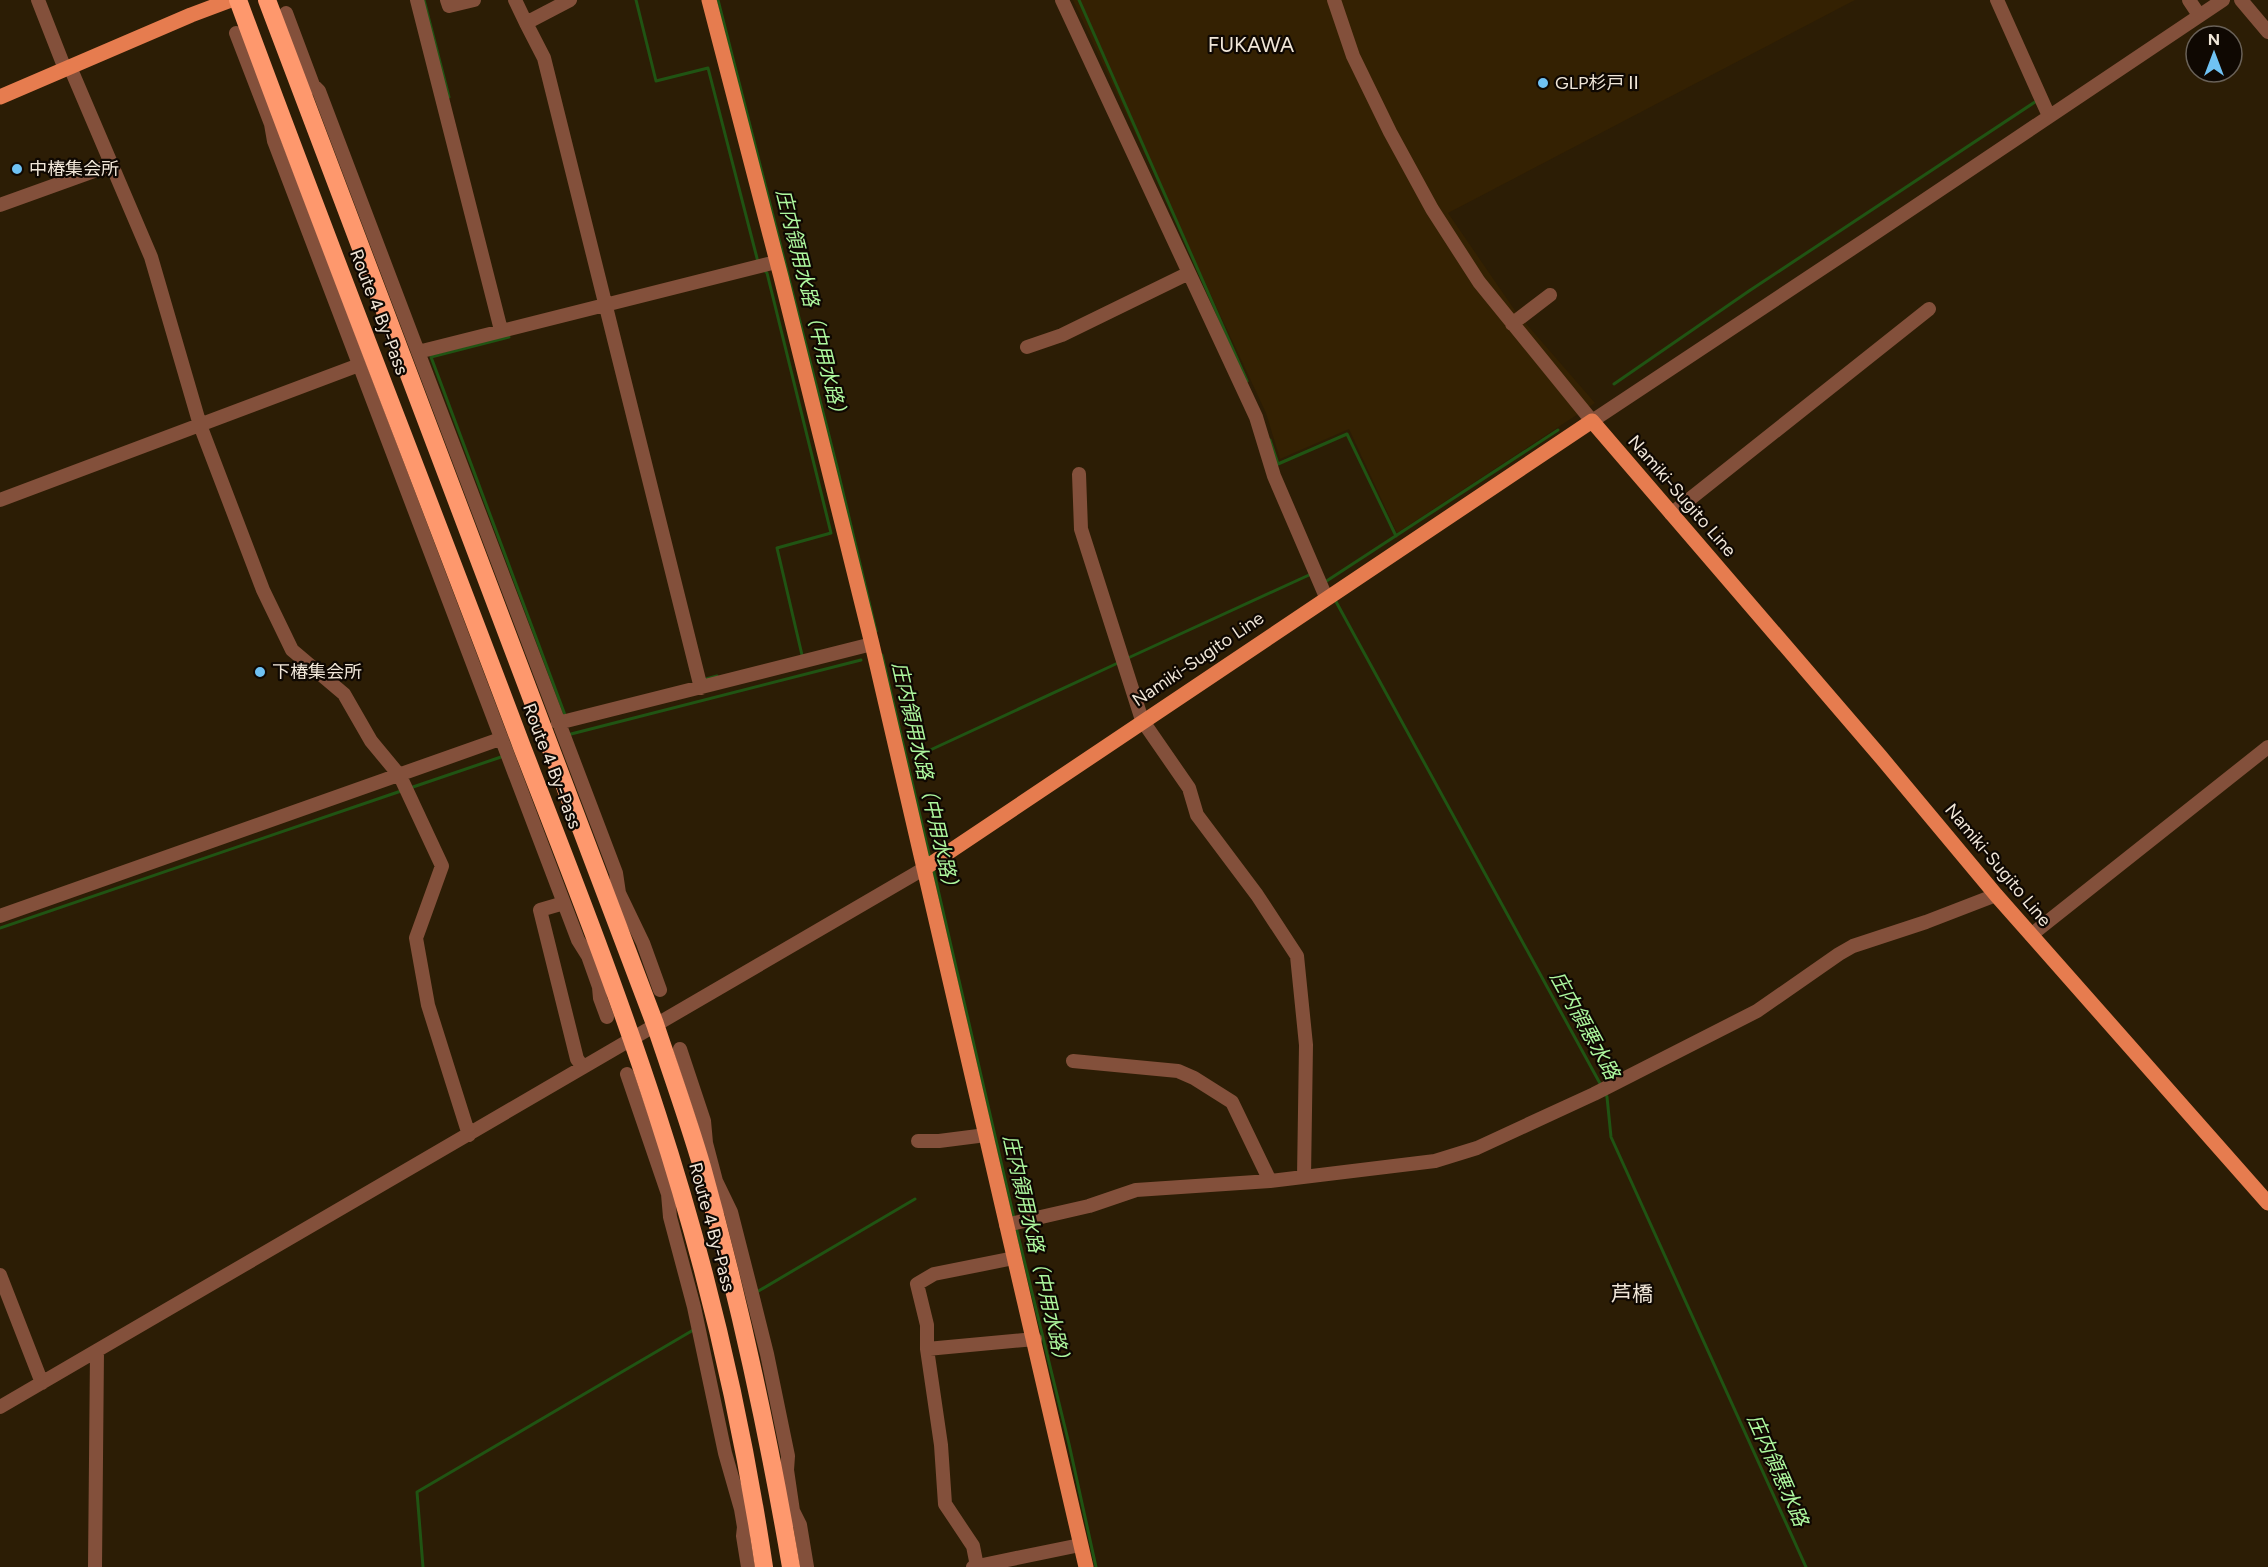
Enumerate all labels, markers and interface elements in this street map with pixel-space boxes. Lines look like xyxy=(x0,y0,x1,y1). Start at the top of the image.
north arrow xyxy=(2184,24,2244,84)
text: N xyxy=(2208,30,2220,49)
district label: FUKAWA xyxy=(1208,32,1294,57)
place label: GLP杉戸Ⅱ xyxy=(1555,72,1642,94)
marker: GLP杉戸Ⅱ xyxy=(1536,76,1550,90)
place label: 中椿集会所 xyxy=(29,158,119,180)
marker: 中椿集会所 xyxy=(10,162,24,176)
water label: 庄内領用水路（中用水路） xyxy=(771,187,853,425)
street label: Route 4 By-Pass xyxy=(345,246,413,378)
street label: Namiki-Sugito Line xyxy=(1623,431,1741,561)
street label: Namiki-Sugito Line xyxy=(1128,607,1268,711)
water label: 庄内領用水路（中用水路） xyxy=(887,659,965,899)
place label: 下椿集会所 xyxy=(272,661,362,683)
marker: 下椿集会所 xyxy=(253,665,267,679)
street label: Route 4 By-Pass xyxy=(518,700,586,832)
street label: Namiki-Sugito Line xyxy=(1940,799,2056,931)
water label: 庄内領悪水路 xyxy=(1545,967,1626,1085)
water label: 庄内領用水路（中用水路） xyxy=(998,1132,1076,1372)
street label: Route 4 By-Pass xyxy=(684,1160,740,1294)
district label: 芦橋 xyxy=(1611,1281,1653,1306)
water label: 庄内領悪水路 xyxy=(1743,1410,1814,1532)

